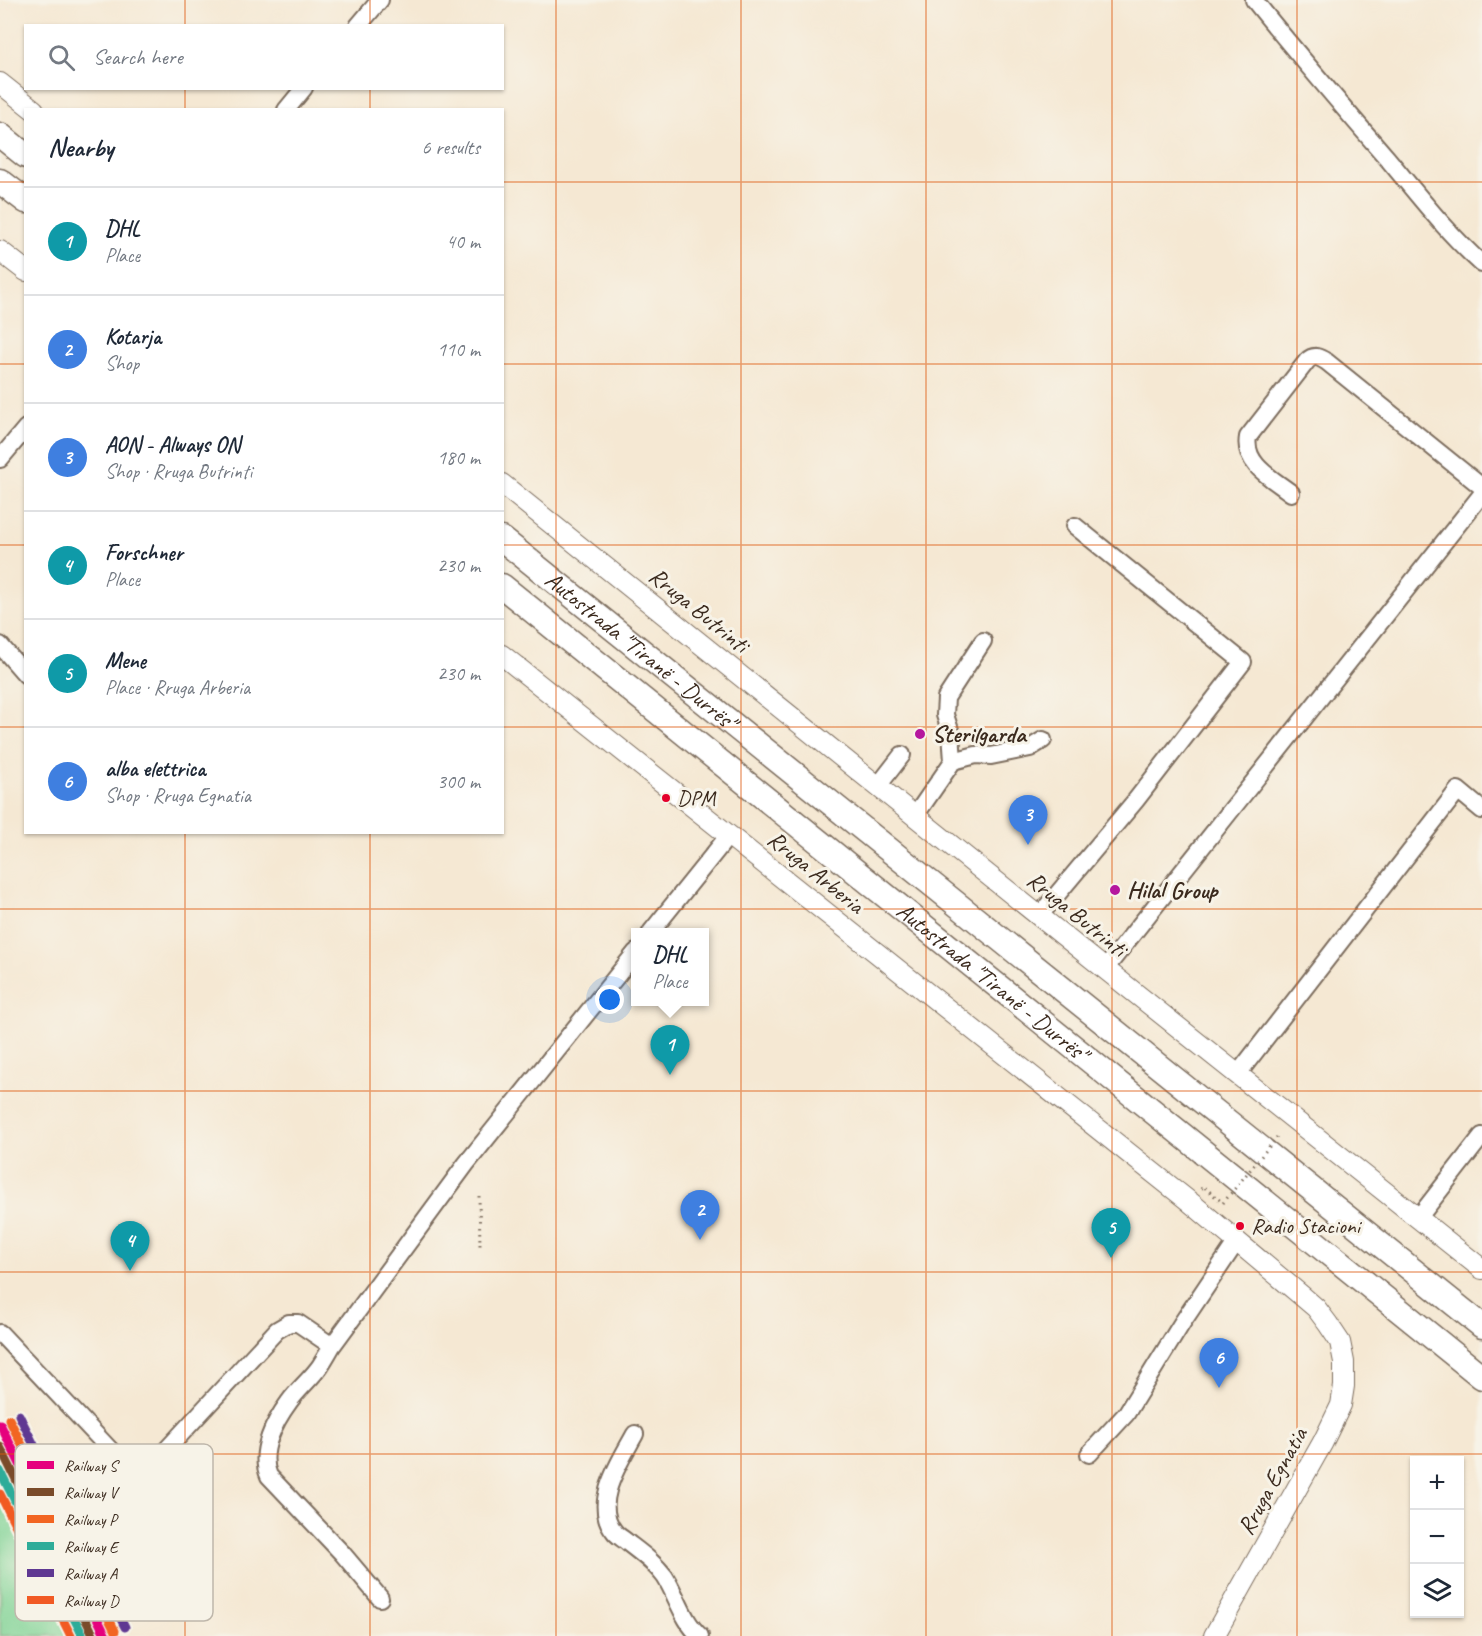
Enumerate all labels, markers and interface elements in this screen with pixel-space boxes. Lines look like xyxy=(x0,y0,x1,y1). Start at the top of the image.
search box xyxy=(24,24,504,90)
icon: search xyxy=(45,41,78,74)
text: Search here xyxy=(93,43,183,71)
text: Nearby xyxy=(48,131,113,164)
text: 6 results xyxy=(421,135,480,160)
text: DHL xyxy=(105,215,140,243)
text: 1 xyxy=(63,229,72,254)
text: 40 m xyxy=(446,229,480,254)
text: Place xyxy=(105,243,140,268)
text: Kotarja xyxy=(105,323,161,351)
text: 2 xyxy=(63,337,72,362)
text: 110 m xyxy=(437,337,480,362)
text: Shop xyxy=(105,351,139,376)
text: AON - Always ON xyxy=(105,431,240,459)
text: 3 xyxy=(63,445,72,470)
text: 180 m xyxy=(437,445,480,470)
text: Shop · Rruga Butrinti xyxy=(105,459,252,484)
text: Forschner xyxy=(105,539,183,567)
text: 4 xyxy=(63,553,72,578)
text: 230 m xyxy=(437,553,480,578)
street label: Rruga Butrinti xyxy=(643,561,757,661)
street label: Autostrada "Tiranë - Durrës" xyxy=(539,565,747,740)
text: Place xyxy=(105,567,140,592)
text: Mene xyxy=(105,647,146,675)
text: 5 xyxy=(63,661,72,686)
text: 230 m xyxy=(437,661,480,686)
text: Place · Rruga Arberia xyxy=(105,675,250,700)
place label: Sterilgarda xyxy=(932,719,1028,749)
marker: Sterilgarda xyxy=(913,727,927,741)
text: alba elettrica xyxy=(105,755,205,783)
text: 6 xyxy=(63,769,72,794)
text: 300 m xyxy=(437,769,480,794)
text: Shop · Rruga Egnatia xyxy=(105,783,251,808)
place label: DPM xyxy=(677,784,717,812)
marker: DPM xyxy=(660,792,672,804)
pin: 3 xyxy=(1008,796,1048,845)
street label: Rruga Arberia xyxy=(762,824,872,921)
street label: Rruga Butrinti xyxy=(1021,865,1135,965)
place label: Hilal Group xyxy=(1127,875,1219,905)
marker: Hilal Group xyxy=(1108,883,1122,897)
street label: Autostrada "Tiranë - Durrës" xyxy=(891,896,1098,1071)
popup xyxy=(631,928,709,1006)
text: DHL xyxy=(652,941,687,969)
text: Place xyxy=(652,969,688,994)
your location xyxy=(595,985,624,1014)
pin: 1 xyxy=(650,1026,690,1075)
pin: 2 xyxy=(680,1190,720,1240)
pin: 5 xyxy=(1092,1208,1130,1258)
place label: Radio Stacioni xyxy=(1251,1212,1363,1240)
marker: Radio Stacioni xyxy=(1234,1220,1246,1232)
pin: 4 xyxy=(110,1222,150,1271)
pin: 6 xyxy=(1200,1338,1238,1388)
street label: Rruga Egnatia xyxy=(1230,1421,1314,1540)
legend xyxy=(15,1444,213,1621)
text: Railway S xyxy=(64,1456,120,1476)
map controls xyxy=(1410,1456,1464,1618)
button: + xyxy=(1410,1456,1464,1510)
text: Railway V xyxy=(64,1483,120,1503)
text: Railway P xyxy=(64,1510,119,1530)
button: − xyxy=(1410,1510,1464,1564)
text: Railway E xyxy=(64,1537,120,1557)
text: Railway A xyxy=(64,1564,118,1584)
button: layers xyxy=(1410,1564,1464,1618)
text: Railway D xyxy=(64,1591,120,1611)

